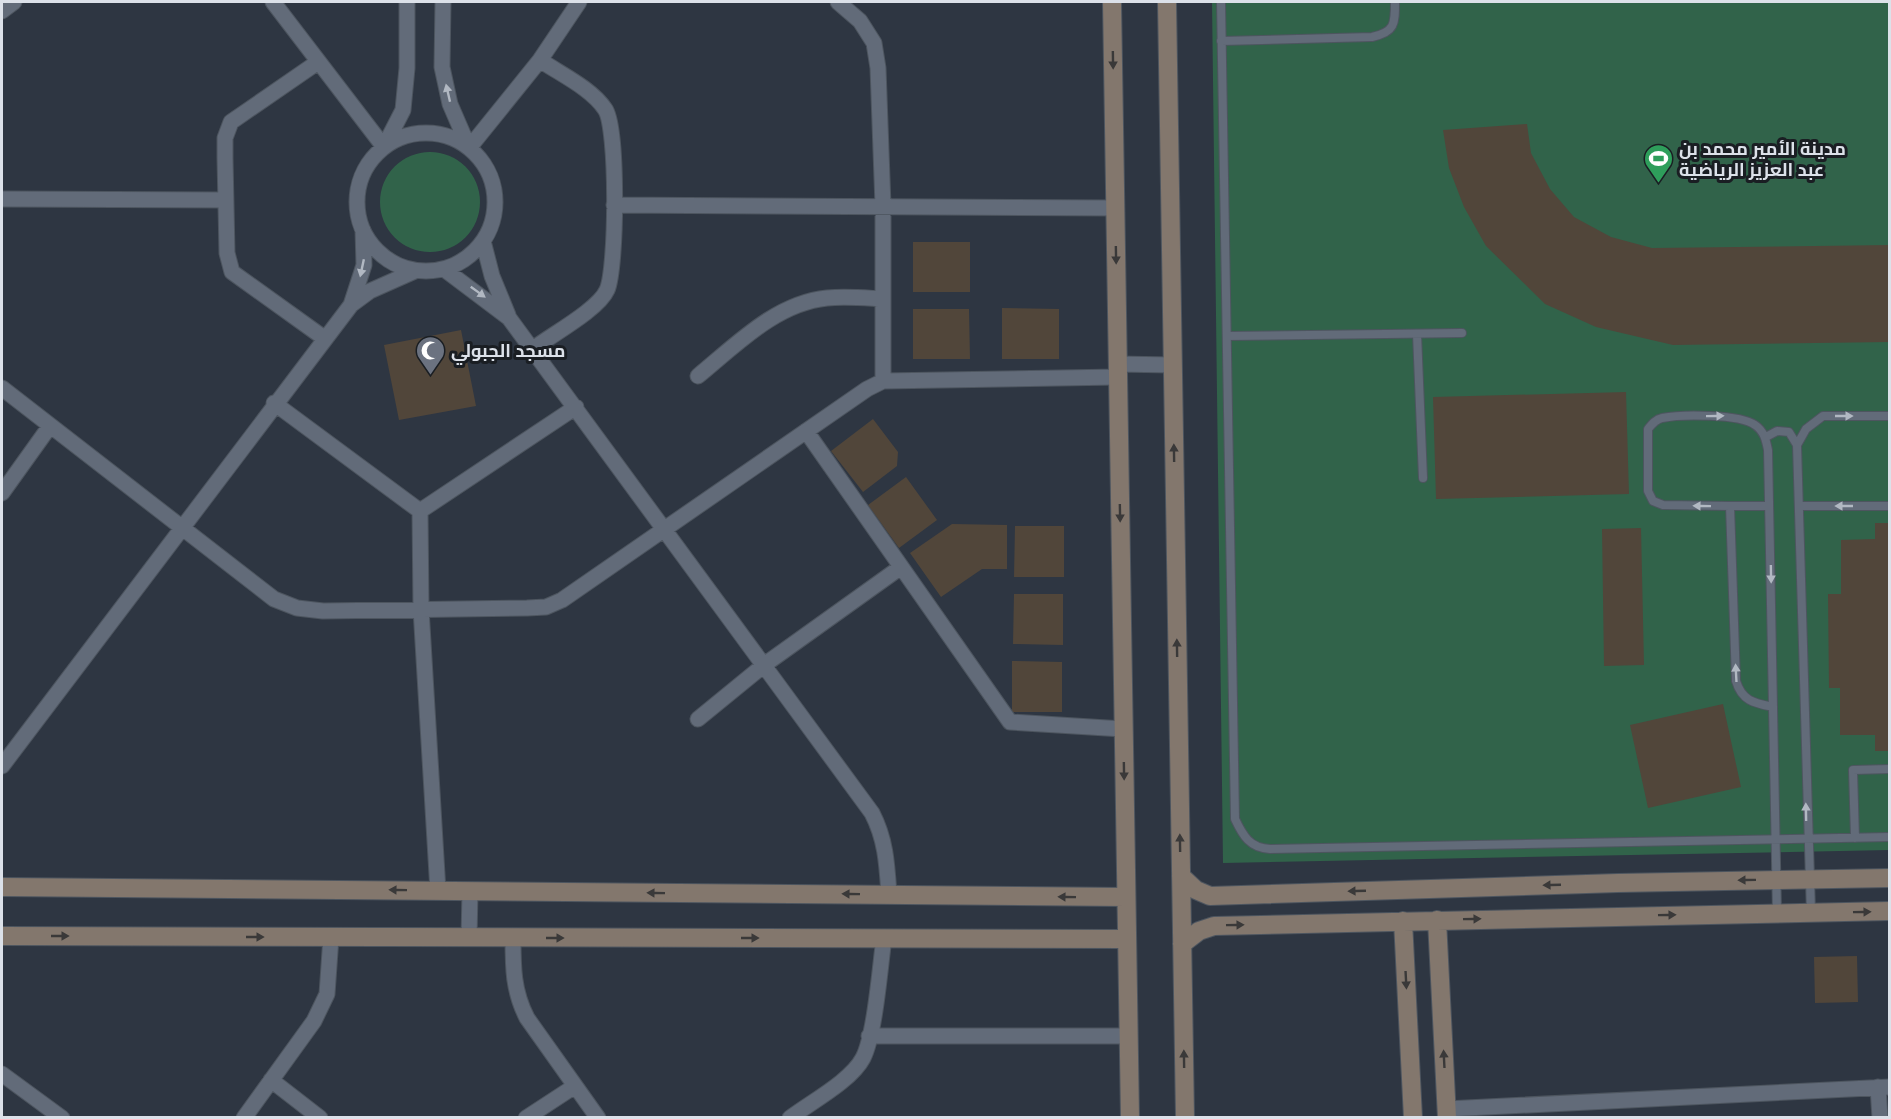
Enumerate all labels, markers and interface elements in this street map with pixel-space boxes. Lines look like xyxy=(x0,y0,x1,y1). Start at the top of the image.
one-way arrow xyxy=(1108,50,1117,69)
one-way arrow xyxy=(443,84,452,103)
place label: مدينة الأمير محمد بن عبد العزيز الرياضية xyxy=(1679,138,1846,181)
sports icon: مدينة الأمير محمد بن عبد العزيز الرياضية xyxy=(1642,142,1674,184)
one-way arrow xyxy=(1111,245,1120,264)
one-way arrow xyxy=(357,259,366,278)
one-way arrow xyxy=(469,286,485,298)
mosque icon: مسجد الجبولي xyxy=(414,334,446,376)
place label: مسجد الجبولي xyxy=(451,340,565,366)
one-way arrow xyxy=(1834,411,1853,421)
one-way arrow xyxy=(1706,412,1725,421)
one-way arrow xyxy=(1169,444,1179,463)
one-way arrow xyxy=(1692,501,1711,511)
one-way arrow xyxy=(1835,501,1854,511)
one-way arrow xyxy=(1115,503,1124,522)
one-way arrow xyxy=(1766,564,1775,583)
one-way arrow xyxy=(1173,639,1182,658)
one-way arrow xyxy=(1731,663,1741,682)
one-way arrow xyxy=(1119,761,1129,780)
one-way arrow xyxy=(1801,803,1811,822)
one-way arrow xyxy=(1176,834,1185,853)
one-way arrow xyxy=(1738,876,1757,885)
one-way arrow xyxy=(1543,880,1562,889)
one-way arrow xyxy=(389,885,408,895)
one-way arrow xyxy=(1348,886,1367,896)
one-way arrow xyxy=(647,888,666,897)
one-way arrow xyxy=(842,890,861,899)
one-way arrow xyxy=(1058,892,1077,901)
one-way arrow xyxy=(1853,907,1872,917)
one-way arrow xyxy=(1658,910,1677,920)
one-way arrow xyxy=(1463,915,1482,924)
one-way arrow xyxy=(1226,921,1245,930)
one-way arrow xyxy=(50,931,69,941)
one-way arrow xyxy=(245,932,264,942)
one-way arrow xyxy=(545,933,564,943)
one-way arrow xyxy=(740,933,759,943)
one-way arrow xyxy=(1402,970,1411,989)
one-way arrow xyxy=(1180,1050,1189,1069)
one-way arrow xyxy=(1439,1050,1448,1069)

